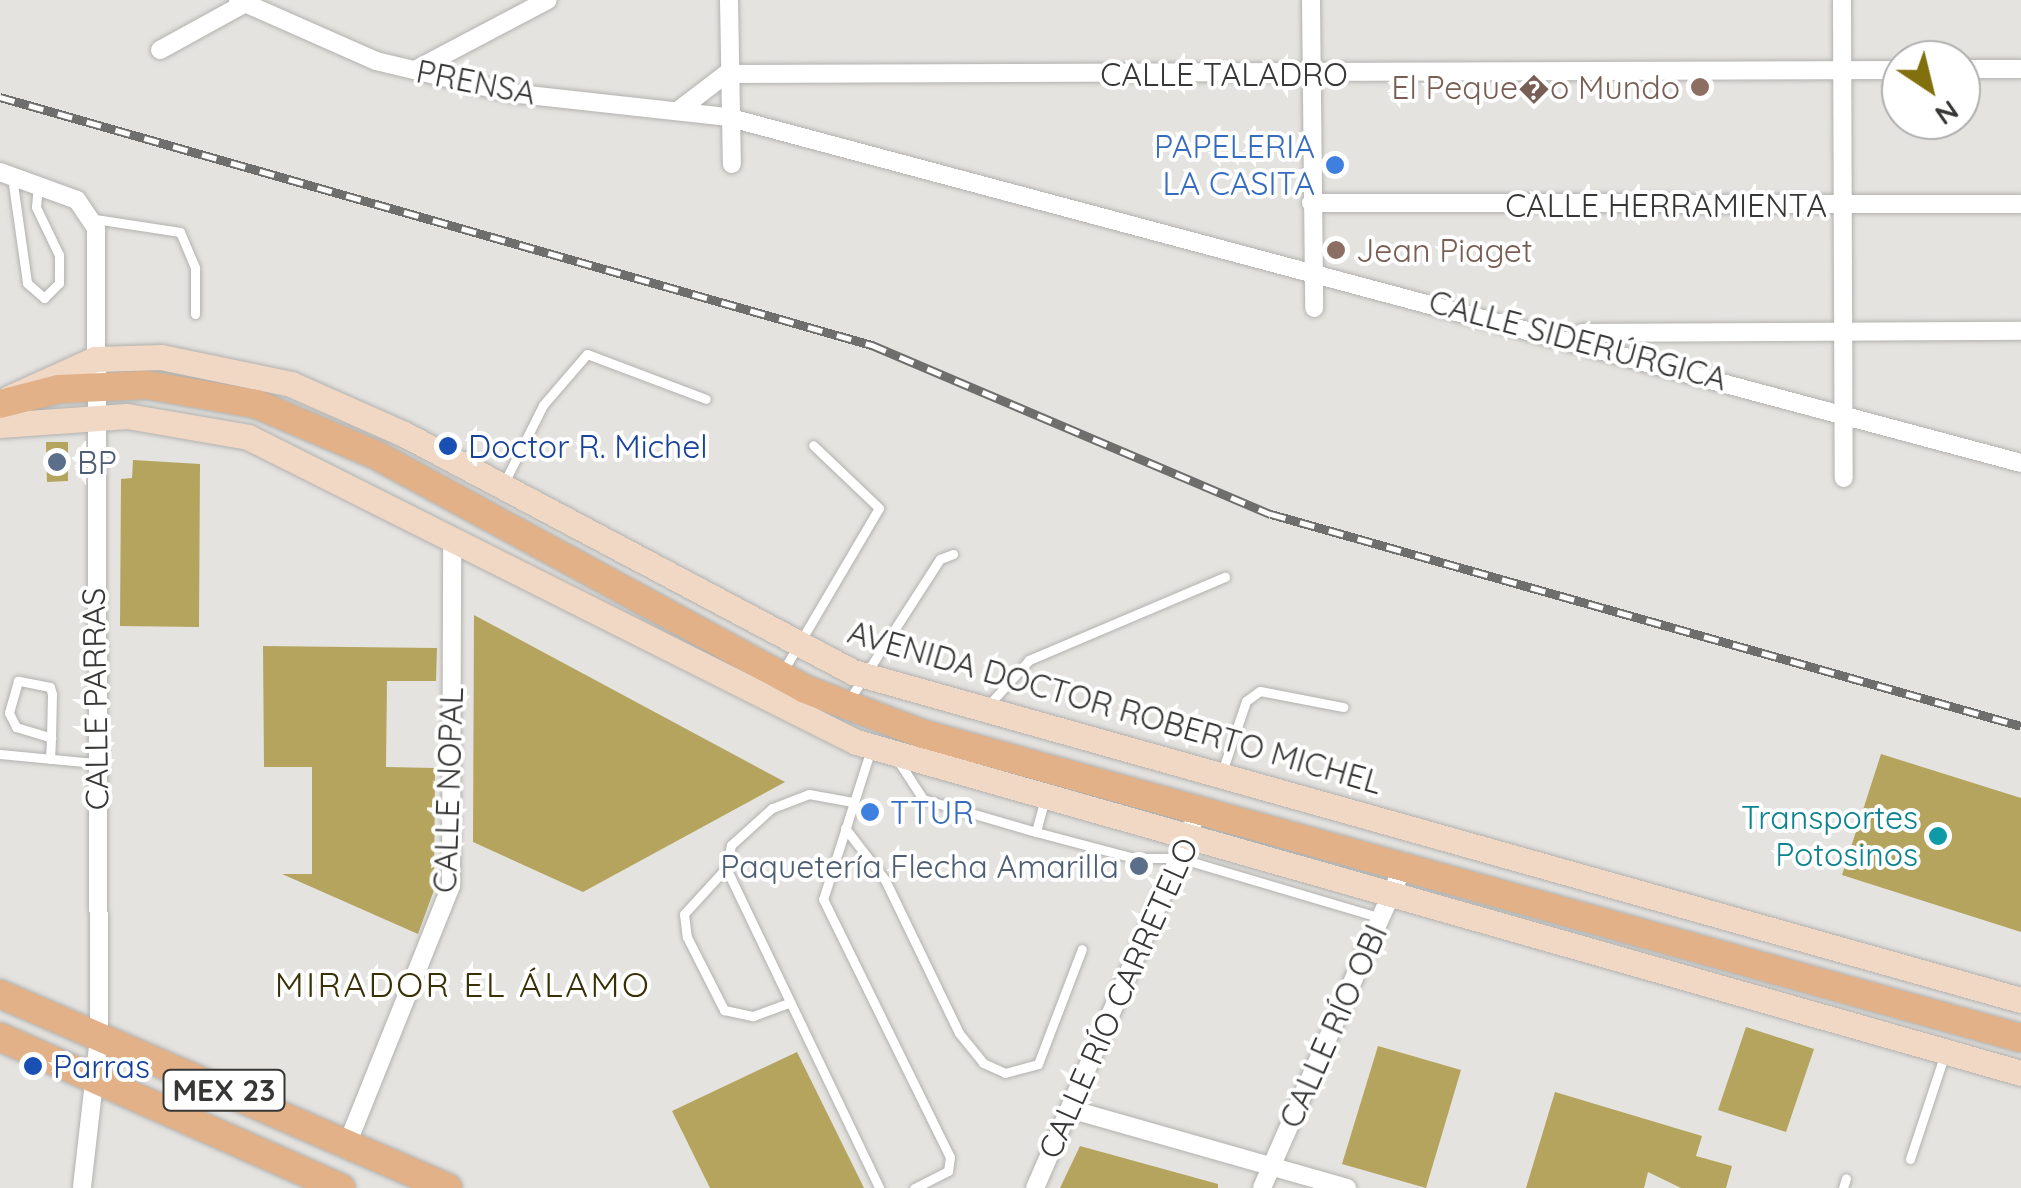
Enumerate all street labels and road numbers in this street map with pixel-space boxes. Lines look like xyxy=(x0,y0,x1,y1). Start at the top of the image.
street label: PRENSA xyxy=(413,52,539,112)
street label: CALLE TALADRO xyxy=(1100,55,1348,93)
street label: CALLE HERRAMIENTA xyxy=(1505,186,1827,224)
street label: CALLE SIDERÚRGICA xyxy=(1425,282,1731,398)
street label: CALLE PARRAS xyxy=(74,587,116,811)
street label: AVENIDA DOCTOR ROBERTO MICHEL xyxy=(844,612,1386,802)
street label: CALLE NOPAL xyxy=(425,686,471,894)
street label: CALLE RÍO CARRETELO xyxy=(1030,832,1206,1164)
street label: CALLE RÍO OBI xyxy=(1271,918,1395,1134)
road number: MEX 23 xyxy=(162,1065,286,1115)

